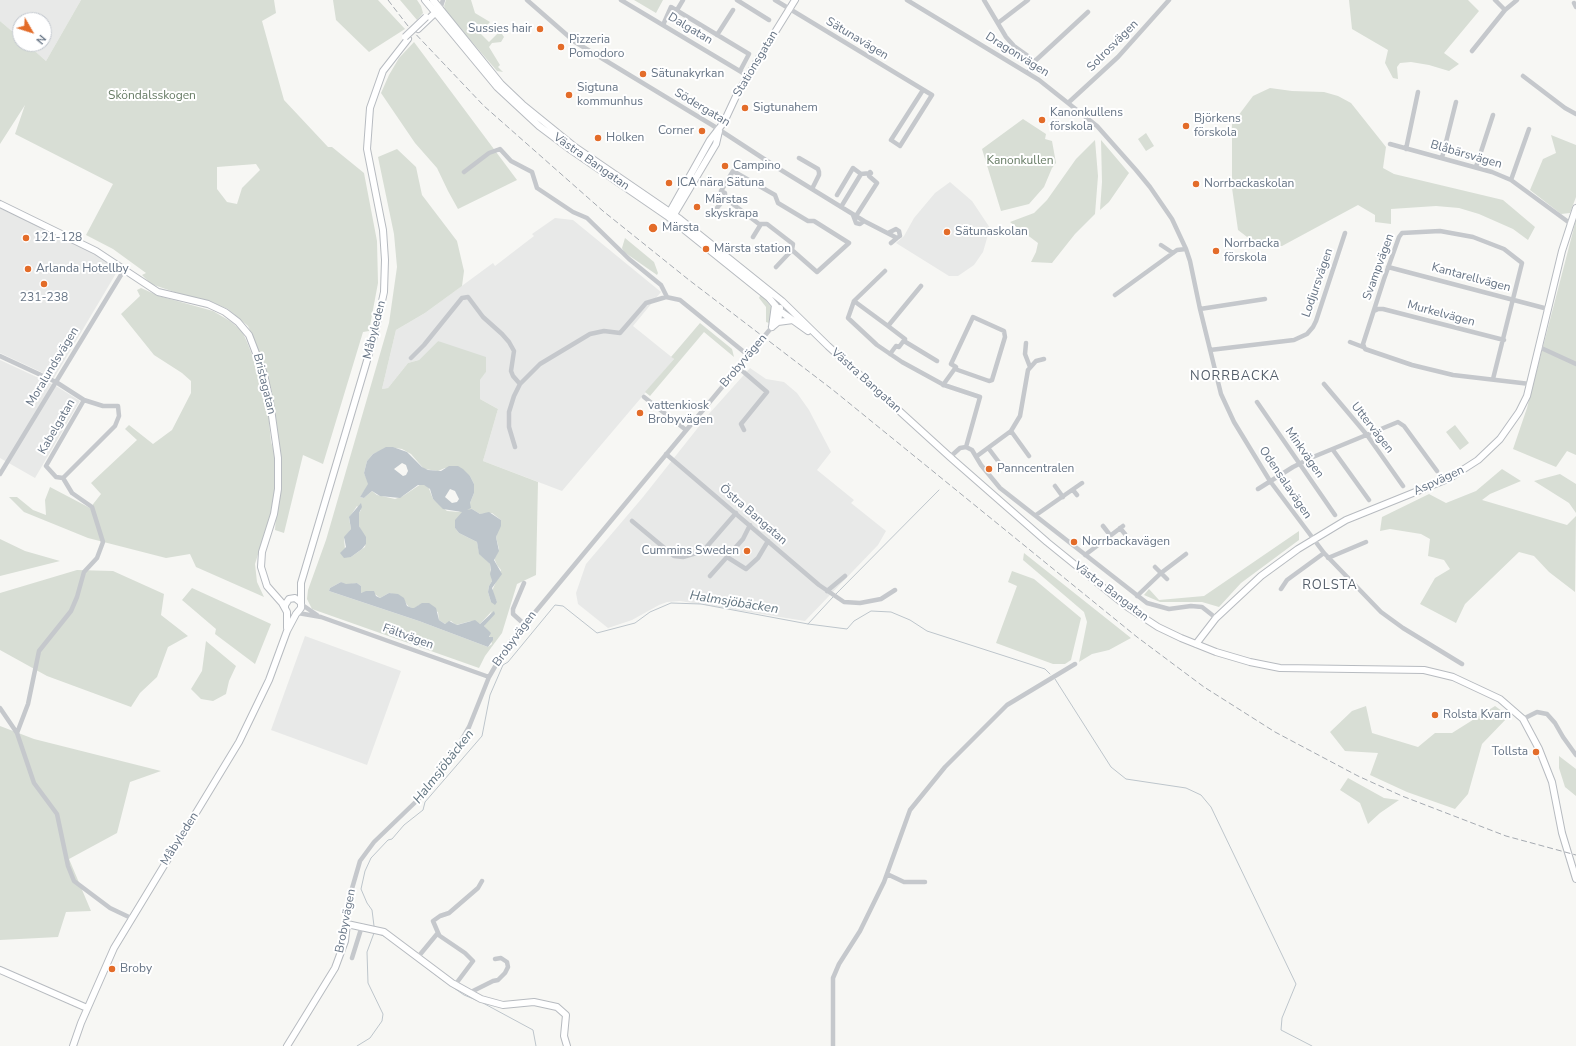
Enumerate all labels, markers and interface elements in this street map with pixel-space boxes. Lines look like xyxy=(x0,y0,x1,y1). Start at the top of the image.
street label: Dalgatan xyxy=(665,10,715,48)
north arrow xyxy=(12,12,52,52)
street label: Sätunavägen xyxy=(823,15,891,63)
street label: Solrosvägen xyxy=(1084,17,1142,75)
place label: Sussies hair xyxy=(468,22,532,36)
marker: Sussies hair xyxy=(535,24,545,34)
street label: Stationsgatan xyxy=(731,28,781,100)
street label: Dragonvägen xyxy=(982,30,1052,80)
text: N xyxy=(33,31,49,47)
place label: Pizzeria Pomodoro xyxy=(569,33,625,61)
marker: Pizzeria Pomodoro xyxy=(556,42,566,52)
place label: Sätunakyrkan xyxy=(651,67,724,81)
marker: Sätunakyrkan xyxy=(638,69,648,79)
place label: Sigtuna kommunhus xyxy=(577,81,643,109)
street label: Södergatan xyxy=(672,86,732,130)
park label: Sköndalsskogen xyxy=(108,89,196,103)
marker: Sigtuna kommunhus xyxy=(564,90,574,100)
place label: Sigtunahem xyxy=(753,101,818,115)
marker: Sigtunahem xyxy=(740,103,750,113)
place label: Kanonkullens förskola xyxy=(1050,106,1123,134)
place label: Björkens förskola xyxy=(1194,112,1241,140)
marker: Kanonkullens förskola xyxy=(1037,115,1047,125)
marker: Björkens förskola xyxy=(1181,121,1191,131)
place label: Corner xyxy=(658,124,694,138)
marker: Corner xyxy=(697,126,707,136)
street label: Västra Bangatan xyxy=(550,130,632,194)
place label: Holken xyxy=(606,131,644,145)
marker: Holken xyxy=(593,133,603,143)
street label: Blåbärsvägen xyxy=(1428,138,1504,172)
park label: Kanonkullen xyxy=(986,154,1054,168)
place label: Campino xyxy=(733,159,781,173)
marker: Campino xyxy=(720,161,730,171)
place label: ICA nära Sätuna xyxy=(677,176,764,190)
place label: Norrbackaskolan xyxy=(1204,177,1294,191)
marker: ICA nära Sätuna xyxy=(664,178,674,188)
marker: Norrbackaskolan xyxy=(1191,179,1201,189)
place label: Märstas skyskrapa xyxy=(705,193,758,221)
marker: Märstas skyskrapa xyxy=(692,202,702,212)
place label: Märsta xyxy=(662,221,699,235)
marker: Märsta xyxy=(647,222,659,234)
place label: Sätunaskolan xyxy=(955,225,1028,239)
marker: Sätunaskolan xyxy=(942,227,952,237)
place label: 121-128 xyxy=(34,231,82,245)
street label: Svampvägen xyxy=(1360,232,1398,302)
marker: 121-128 xyxy=(21,233,31,243)
place label: Norrbacka förskola xyxy=(1224,237,1279,265)
place label: Märsta station xyxy=(714,242,791,256)
marker: Märsta station xyxy=(701,244,711,254)
marker: Norrbacka förskola xyxy=(1211,246,1221,256)
street label: Lodjursvägen xyxy=(1299,247,1337,319)
street label: Kantarellvägen xyxy=(1430,261,1512,295)
place label: Arlanda Hotellby xyxy=(36,262,129,276)
marker: Arlanda Hotellby xyxy=(23,264,33,274)
marker: 231-238 xyxy=(39,279,49,289)
place label: 231-238 xyxy=(20,291,68,305)
street label: Murkelvägen xyxy=(1406,298,1476,330)
street label: Måbyleden xyxy=(361,299,389,361)
street label: Moralundsvägen xyxy=(24,325,82,409)
street label: Brobyvägen xyxy=(718,331,770,391)
street label: Västra Bangatan xyxy=(828,346,904,416)
street label: Bristagatan xyxy=(249,352,279,416)
district label: NORRBACKA xyxy=(1190,369,1280,385)
street label: Kabelgatan xyxy=(35,397,79,457)
place label: vattenkiosk Brobyvägen xyxy=(648,399,713,427)
street label: Uttervägen xyxy=(1348,400,1396,456)
marker: vattenkiosk Brobyvägen xyxy=(635,408,645,418)
street label: Minkvägen xyxy=(1281,425,1327,481)
street label: Odensalavägen xyxy=(1256,444,1314,522)
place label: Panncentralen xyxy=(997,462,1074,476)
street label: Aspvägen xyxy=(1411,463,1467,499)
marker: Panncentralen xyxy=(984,464,994,474)
street label: Östra Bangatan xyxy=(716,482,790,548)
place label: Norrbackavägen xyxy=(1082,535,1170,549)
marker: Norrbackavägen xyxy=(1069,537,1079,547)
place label: Cummins Sweden xyxy=(641,544,739,558)
marker: Cummins Sweden xyxy=(742,546,752,556)
street label: Västra Bangatan xyxy=(1071,559,1151,625)
district label: ROLSTA xyxy=(1302,578,1358,594)
water label: Halmsjöbäcken xyxy=(689,588,779,618)
street label: Brobyvägen xyxy=(490,608,540,670)
street label: Fältvägen xyxy=(381,621,435,653)
place label: Rolsta Kvarn xyxy=(1443,708,1511,722)
marker: Rolsta Kvarn xyxy=(1430,710,1440,720)
water label: Halmsjöbäcken xyxy=(410,727,478,807)
place label: Tollsta xyxy=(1492,745,1528,759)
marker: Tollsta xyxy=(1531,747,1541,757)
street label: Måbyleden xyxy=(158,810,202,868)
street label: Brobyvägen xyxy=(333,888,359,954)
place label: Broby xyxy=(120,962,152,976)
marker: Broby xyxy=(107,964,117,974)

